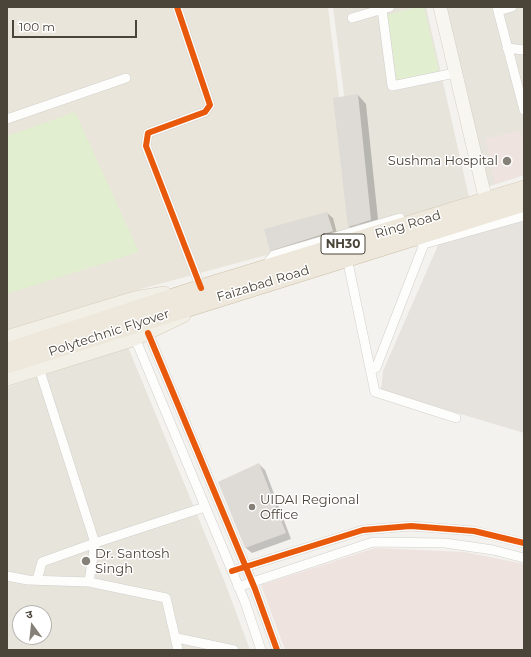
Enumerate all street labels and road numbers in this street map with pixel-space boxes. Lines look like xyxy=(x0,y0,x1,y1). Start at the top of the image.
street label: Ring Road xyxy=(373,208,443,242)
road number: NH30 xyxy=(321,234,365,254)
street label: Faizabad Road xyxy=(215,262,311,306)
street label: Polytechnic Flyover xyxy=(47,306,171,360)

